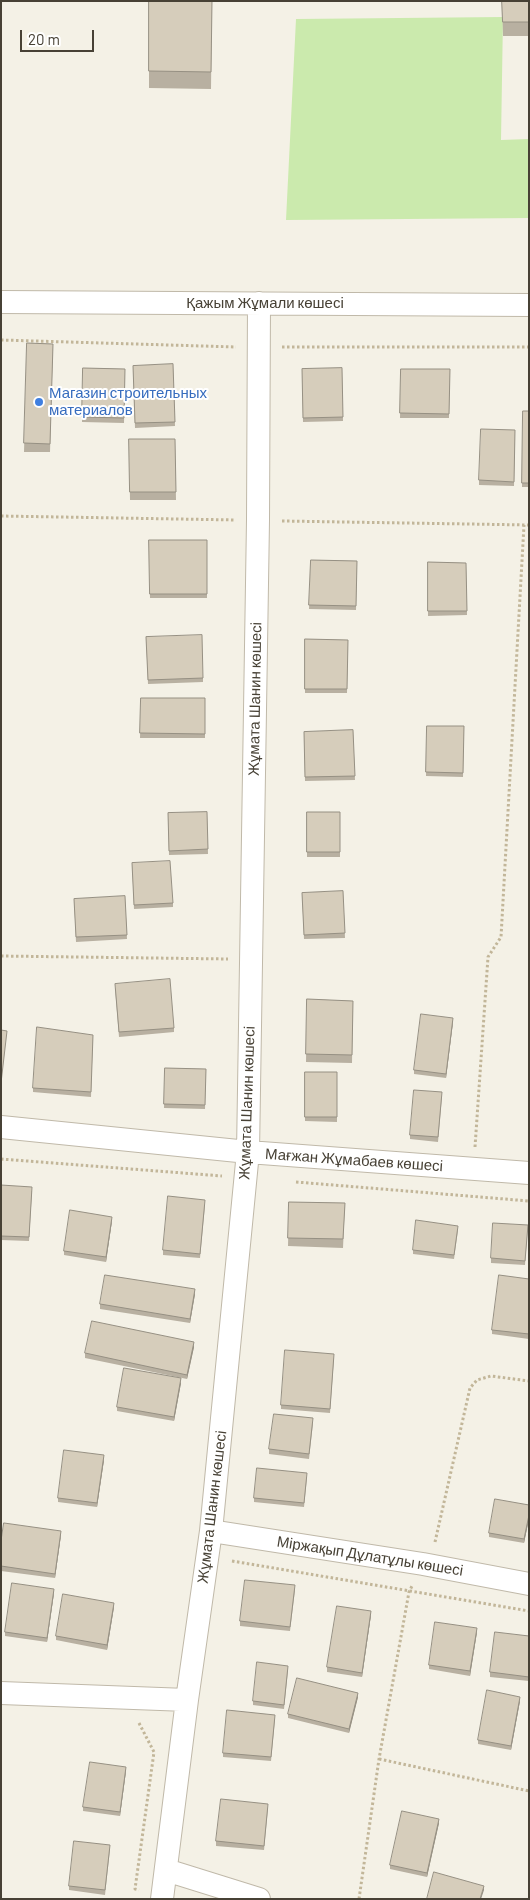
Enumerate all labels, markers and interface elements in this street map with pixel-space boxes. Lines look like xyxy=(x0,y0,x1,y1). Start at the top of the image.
scale bar xyxy=(22,20,96,52)
text: 20 m xyxy=(28,30,60,48)
street label: Қажым Жұмали көшесі xyxy=(186,294,344,312)
place label: Магазин строительных материалов xyxy=(49,384,207,419)
marker: Магазин строительных материалов xyxy=(33,396,45,408)
street label: Жұмата Шанин көшесі xyxy=(245,622,265,776)
street label: Жұмата Шанин көшесі xyxy=(235,1026,259,1180)
street label: Мағжан Жұмабаев көшесі xyxy=(265,1145,443,1175)
street label: Жұмата Шанин көшесі xyxy=(194,1430,230,1584)
street label: Міржақып Дұлатұлы көшесі xyxy=(276,1532,464,1580)

